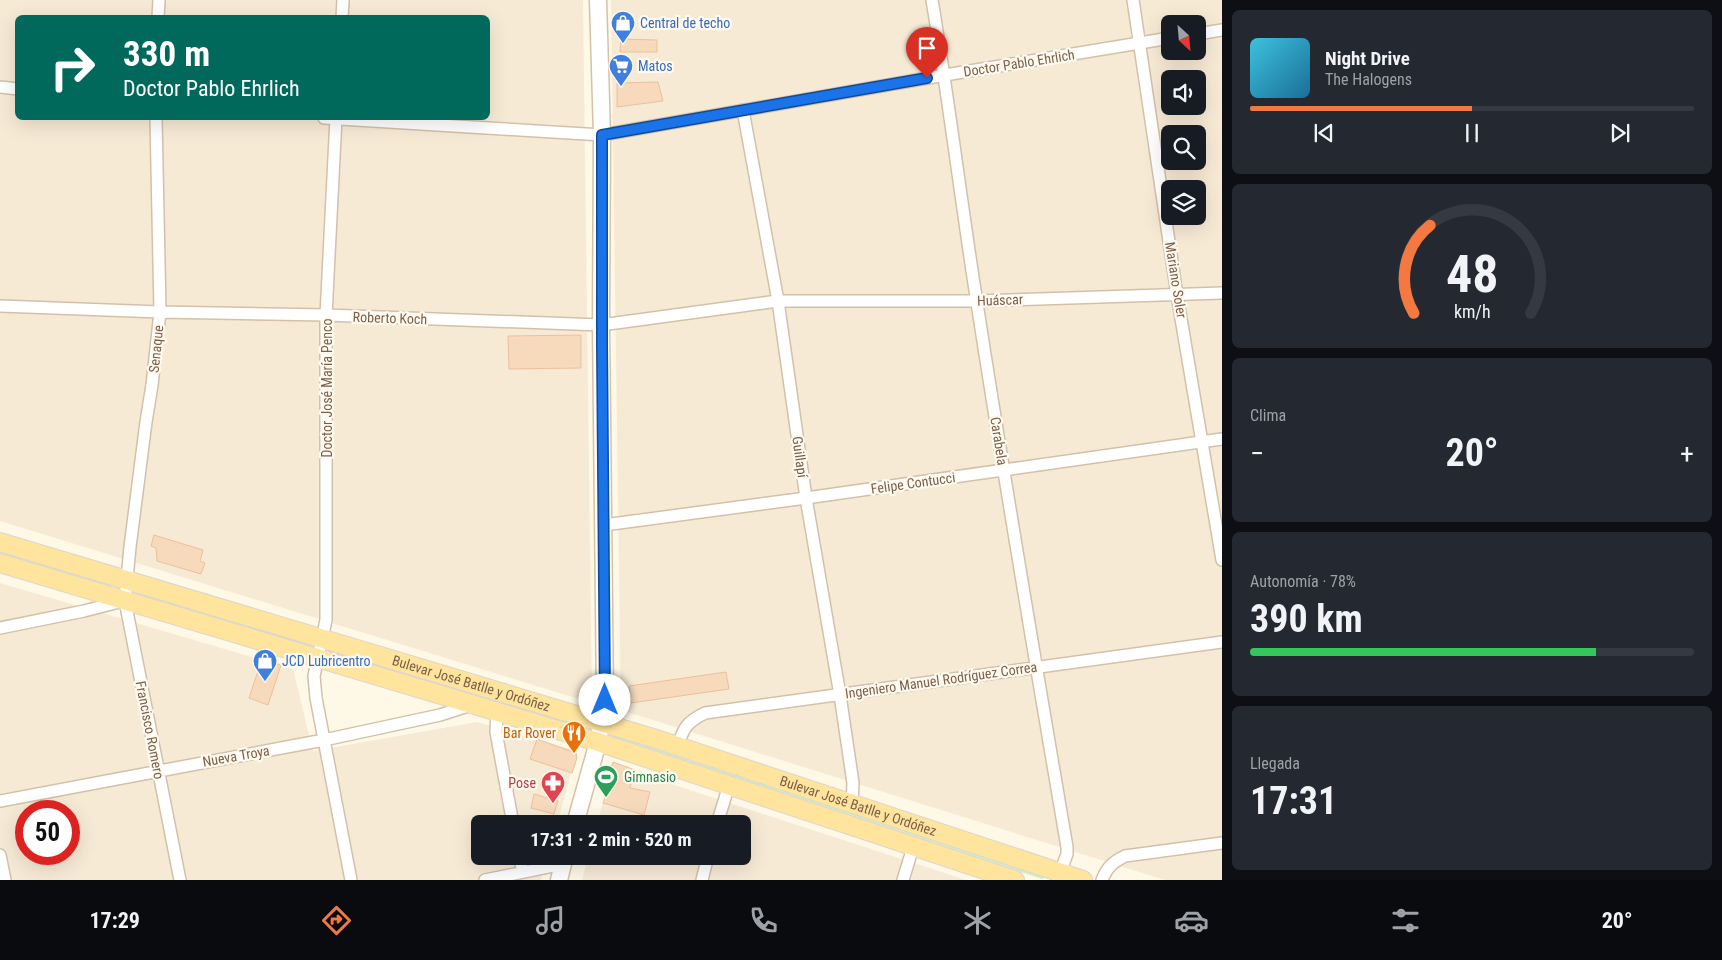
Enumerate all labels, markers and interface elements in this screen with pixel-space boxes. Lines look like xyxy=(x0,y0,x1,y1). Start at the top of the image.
shop icon: Central de techo xyxy=(610,10,636,44)
place label: Central de techo xyxy=(640,15,730,31)
north arrow xyxy=(1161,15,1206,60)
map controls xyxy=(1161,15,1206,225)
pin xyxy=(906,27,948,78)
text: 330 m xyxy=(123,34,210,75)
icon: arrive xyxy=(913,34,941,62)
icon: right xyxy=(40,35,105,100)
street label: Doctor Pablo Ehrlich xyxy=(962,46,1076,80)
text: Night Drive xyxy=(1325,47,1410,70)
supermarket icon: Matos xyxy=(608,53,634,87)
place label: Matos xyxy=(638,58,673,74)
button: sound xyxy=(1161,70,1206,115)
text: The Halogens xyxy=(1325,70,1412,89)
text: Doctor Pablo Ehrlich xyxy=(123,76,300,101)
icon: previous xyxy=(1310,119,1338,147)
icon: pause xyxy=(1458,119,1486,147)
icon: next xyxy=(1606,119,1634,147)
button: search xyxy=(1161,125,1206,170)
button: layers xyxy=(1161,180,1206,225)
street label: Mariano Soler xyxy=(1162,241,1190,319)
text: 48 xyxy=(1446,244,1498,305)
street label: Huáscar xyxy=(977,291,1023,309)
text: km/h xyxy=(1454,301,1490,322)
street label: Roberto Koch xyxy=(353,309,427,327)
street label: Doctor José María Penco xyxy=(319,318,335,458)
street label: Senaque xyxy=(146,324,166,374)
text: Clima xyxy=(1250,406,1286,425)
street label: Carabela xyxy=(987,416,1011,466)
text: 20° xyxy=(1445,431,1499,475)
street label: Guillapí xyxy=(789,435,811,479)
text: − xyxy=(1250,437,1264,470)
text: + xyxy=(1680,437,1694,470)
street label: Felipe Contucci xyxy=(870,469,956,497)
text: Autonomía · 78% xyxy=(1250,572,1356,591)
text: 390 km xyxy=(1250,597,1363,641)
shop icon: JCD Lubricentro xyxy=(252,648,278,682)
street label: Bulevar José Batlle y Ordóñez xyxy=(390,652,552,715)
place label: JCD Lubricentro xyxy=(282,653,371,669)
street label: Ingeniero Manuel Rodríguez Correa xyxy=(844,659,1038,701)
position arrow xyxy=(578,673,630,725)
street label: Francisco Romero xyxy=(133,680,167,780)
restaurant icon: Bar Rover xyxy=(561,720,587,754)
place label: Bar Rover xyxy=(503,725,556,741)
street label: Nueva Troya xyxy=(201,742,271,770)
text: Llegada xyxy=(1250,754,1300,773)
sports icon: Gimnasio xyxy=(593,764,619,798)
place label: Gimnasio xyxy=(624,769,676,785)
pharmacy icon: Pose xyxy=(540,770,566,804)
street label: Bulevar José Batlle y Ordóñez xyxy=(778,772,939,839)
place label: Pose xyxy=(508,775,536,791)
text: 17:31 xyxy=(1250,779,1337,823)
speed limit sign: 50 xyxy=(15,800,80,865)
text: 17:31 · 2 min · 520 m xyxy=(530,828,692,851)
icon: directions xyxy=(319,903,354,938)
icon: music xyxy=(533,903,568,938)
icon: phone xyxy=(746,903,781,938)
icon: climate xyxy=(960,903,995,938)
icon: car xyxy=(1174,903,1209,938)
icon: filters xyxy=(1388,903,1423,938)
text: 17:29 xyxy=(89,908,140,933)
text: 20° xyxy=(1602,908,1633,933)

